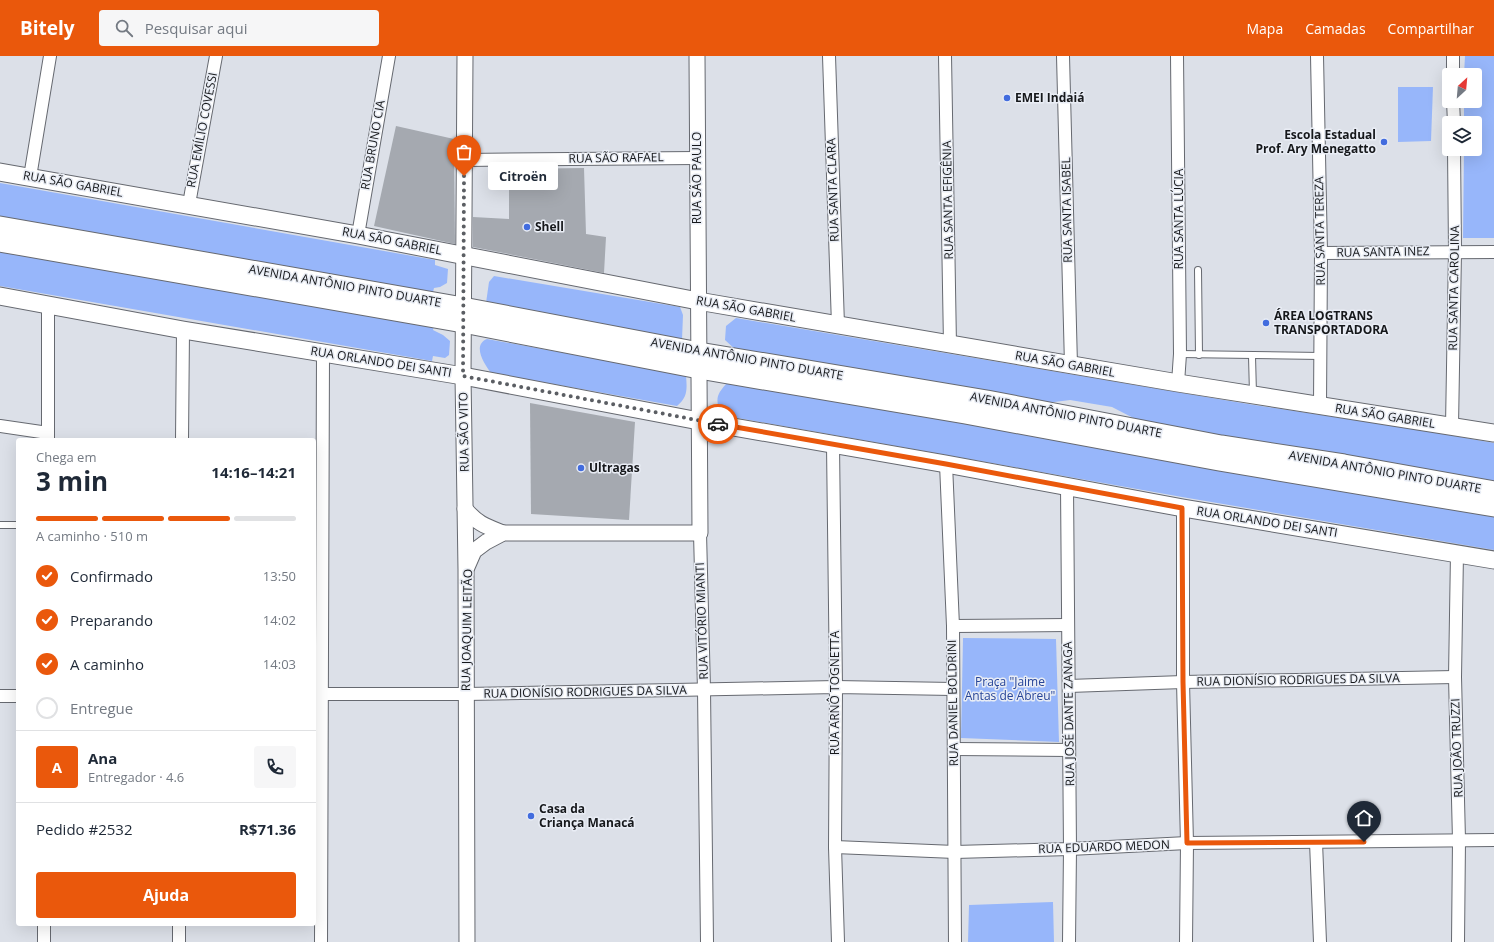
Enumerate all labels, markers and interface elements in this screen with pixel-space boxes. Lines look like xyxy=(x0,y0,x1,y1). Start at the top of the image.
search box xyxy=(99,10,379,46)
text: Bitely xyxy=(20,15,75,41)
icon: search xyxy=(113,17,135,39)
text: Pesquisar aqui xyxy=(145,18,247,38)
text: Mapa xyxy=(1247,19,1283,38)
text: Camadas xyxy=(1305,19,1366,38)
text: Compartilhar xyxy=(1388,19,1474,38)
north arrow xyxy=(1442,68,1482,108)
map controls xyxy=(1442,68,1482,156)
street label: RUA EMÍLIO COVESSI xyxy=(182,71,221,189)
place label: EMEI Indaiá xyxy=(1015,89,1084,106)
marker: EMEI Indaiá xyxy=(1002,93,1012,103)
street label: RUA BRUNO CIA xyxy=(356,98,389,191)
button: layers xyxy=(1442,116,1482,156)
place label: Escola Estadual Prof. Ary Menegatto xyxy=(1255,126,1376,157)
street label: RUA SÃO PAULO xyxy=(688,132,705,224)
pin xyxy=(447,135,481,176)
street label: RUA SANTA CLARA xyxy=(822,137,843,242)
marker: Escola Estadual Prof. Ary Menegatto xyxy=(1379,137,1389,147)
street label: RUA SANTA EFIGÊNIA xyxy=(938,140,957,260)
icon: bag xyxy=(453,141,475,163)
street label: RUA SÃO RAFAEL xyxy=(568,148,664,167)
street label: RUA SANTA ISABEL xyxy=(1057,157,1076,263)
callout: Citroën xyxy=(488,162,558,190)
street label: RUA SÃO GABRIEL xyxy=(22,166,124,201)
text: Citroën xyxy=(499,167,547,185)
street label: RUA SANTA LÚCIA xyxy=(1170,168,1187,269)
street label: RUA SANTA TEREZA xyxy=(1310,176,1329,286)
place label: Shell xyxy=(535,218,564,235)
marker: Shell xyxy=(522,222,532,232)
street label: RUA SÃO GABRIEL xyxy=(341,223,443,259)
street label: RUA SANTA CAROLINA xyxy=(1444,225,1463,351)
street label: RUA SANTA INEZ xyxy=(1336,242,1430,261)
street label: AVENIDA ANTÔNIO PINTO DUARTE xyxy=(248,260,443,311)
street label: RUA SÃO GABRIEL xyxy=(695,291,797,326)
place label: ÁREA LOGTRANS TRANSPORTADORA xyxy=(1274,307,1389,338)
marker: ÁREA LOGTRANS TRANSPORTADORA xyxy=(1261,318,1271,328)
street label: AVENIDA ANTÔNIO PINTO DUARTE xyxy=(650,333,845,384)
street label: RUA ORLANDO DEI SANTI xyxy=(309,342,453,381)
street label: RUA SÃO GABRIEL xyxy=(1014,346,1116,381)
street label: AVENIDA ANTÔNIO PINTO DUARTE xyxy=(969,388,1163,441)
street label: RUA SÃO VITO xyxy=(454,392,473,472)
street label: RUA SÃO GABRIEL xyxy=(1334,399,1436,432)
courier xyxy=(698,404,738,444)
icon: car xyxy=(707,413,729,435)
street label: AVENIDA ANTÔNIO PINTO DUARTE xyxy=(1288,446,1483,497)
text: Chega em xyxy=(36,448,96,466)
place label: Ultragas xyxy=(589,459,640,476)
text: 14:16–14:21 xyxy=(211,462,296,482)
text: 3 min xyxy=(36,463,108,499)
marker: Ultragas xyxy=(576,463,586,473)
street label: RUA ORLANDO DEI SANTI xyxy=(1195,502,1339,541)
text: A caminho · 510 m xyxy=(36,527,148,545)
street label: RUA VITÓRIO MIANTI xyxy=(691,562,712,680)
icon: check xyxy=(36,565,58,587)
text: Confirmado xyxy=(70,566,153,586)
text: 13:50 xyxy=(263,567,296,585)
street label: RUA JOAQUIM LEITÃO xyxy=(457,569,476,691)
icon: check xyxy=(36,609,58,631)
text: Preparando xyxy=(70,610,153,630)
text: 14:02 xyxy=(263,611,296,629)
street label: RUA ARNÔ TOGNETTA xyxy=(826,630,843,755)
street label: RUA DANIEL BOLDRINI xyxy=(943,639,962,767)
street label: RUA JOSÉ DANTE ZANAGA xyxy=(1059,641,1078,787)
icon: check xyxy=(36,653,58,675)
text: A caminho xyxy=(70,654,144,674)
text: 14:03 xyxy=(263,655,296,673)
street label: RUA DIONÍSIO RODRIGUES DA SILVA xyxy=(1196,669,1400,690)
park label: Praça "Jaime Antas de Abreu" xyxy=(965,673,1055,704)
street label: RUA DIONÍSIO RODRIGUES DA SILVA xyxy=(483,681,687,702)
text: Entregue xyxy=(70,698,133,718)
street label: RUA JOÃO TRUZZI xyxy=(1446,698,1467,798)
button: phone xyxy=(254,746,296,788)
text: Ana xyxy=(88,748,117,768)
text: A xyxy=(52,757,62,777)
text: Entregador · 4.6 xyxy=(88,768,184,786)
place label: Casa da Criança Manacá xyxy=(539,800,635,831)
pin xyxy=(1347,801,1381,842)
icon: home xyxy=(1353,807,1375,829)
marker: Casa da Criança Manacá xyxy=(526,811,536,821)
text: Pedido #2532 xyxy=(36,819,133,839)
text: R$71.36 xyxy=(239,819,296,839)
street label: RUA EDUARDO MEDON xyxy=(1038,836,1170,857)
button: Ajuda xyxy=(36,872,296,918)

